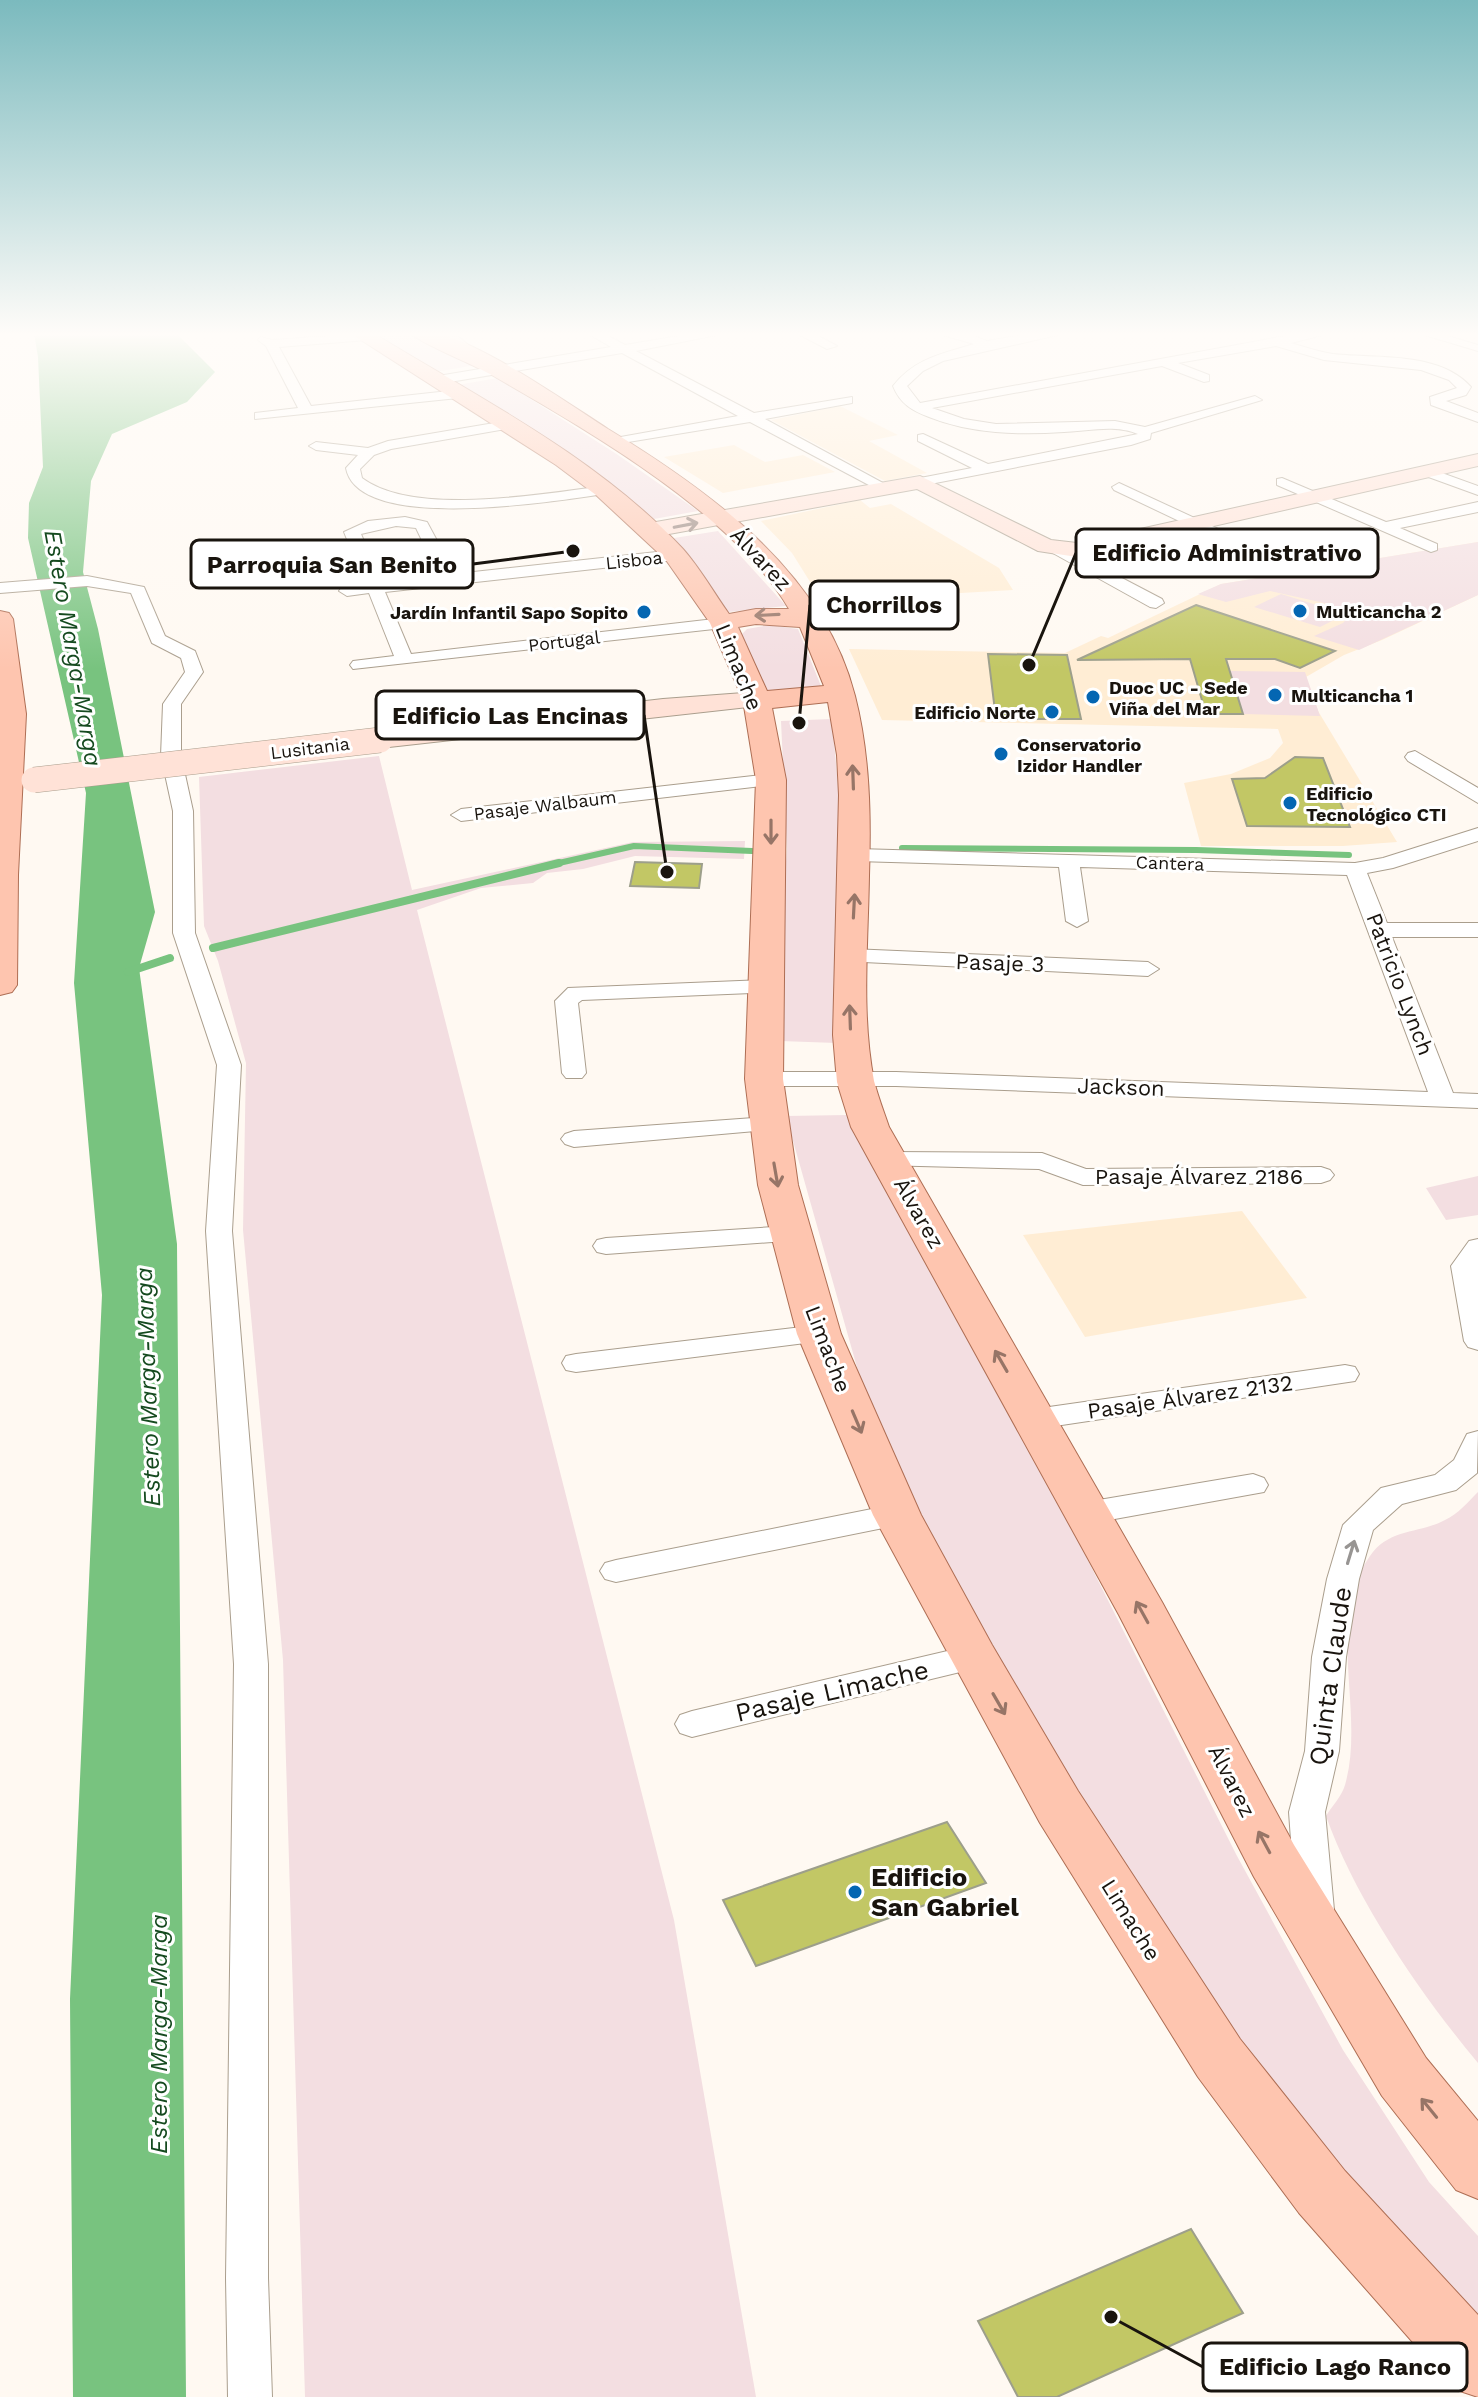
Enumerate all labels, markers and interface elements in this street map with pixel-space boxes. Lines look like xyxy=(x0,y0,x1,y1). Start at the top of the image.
one-way arrow xyxy=(673,517,698,532)
street label: Álvarez xyxy=(725,522,797,596)
water label: Estero Marga-Marga xyxy=(38,527,108,769)
callout: Edificio Administrativo xyxy=(1076,529,1378,577)
text: Edificio Administrativo xyxy=(1092,539,1362,567)
callout: Parroquia San Benito xyxy=(191,540,473,588)
street label: Lisboa xyxy=(604,547,664,573)
text: Parroquia San Benito xyxy=(207,551,457,579)
callout: Chorrillos xyxy=(810,581,958,629)
text: Chorrillos xyxy=(826,591,942,619)
place label: Multicancha 2 xyxy=(1316,601,1441,622)
place label: Jardín Infantil Sapo Sopito xyxy=(390,602,628,623)
marker: Multicancha 2 xyxy=(1291,602,1309,620)
marker: Jardín Infantil Sapo Sopito xyxy=(635,603,653,621)
one-way arrow xyxy=(754,608,781,623)
street label: Limache xyxy=(710,620,768,714)
street label: Portugal xyxy=(527,626,602,656)
place label: Duoc UC - Sede Viña del Mar xyxy=(1109,677,1248,719)
place label: Multicancha 1 xyxy=(1291,685,1413,706)
marker: Multicancha 1 xyxy=(1266,686,1284,704)
marker: Duoc UC - Sede Viña del Mar xyxy=(1084,688,1102,706)
callout: Edificio Las Encinas xyxy=(376,691,644,739)
text: Edificio Las Encinas xyxy=(392,702,628,730)
place label: Edificio Norte xyxy=(914,702,1036,723)
marker: Edificio Norte xyxy=(1043,703,1061,721)
street label: Lusitania xyxy=(269,733,351,763)
place label: Conservatorio Izidor Handler xyxy=(1017,734,1142,776)
marker: Conservatorio Izidor Handler xyxy=(992,745,1010,763)
one-way arrow xyxy=(846,764,861,791)
place label: Edificio Tecnológico CTI xyxy=(1306,783,1446,825)
street label: Pasaje Walbaum xyxy=(472,786,618,824)
marker: Edificio Tecnológico CTI xyxy=(1281,794,1299,812)
one-way arrow xyxy=(763,818,779,845)
street label: Cantera xyxy=(1135,851,1205,875)
one-way arrow xyxy=(847,893,862,920)
street label: Patricio Lynch xyxy=(1361,909,1439,1059)
street label: Pasaje 3 xyxy=(955,949,1045,977)
one-way arrow xyxy=(843,1004,858,1031)
street label: Jackson xyxy=(1077,1073,1165,1101)
one-way arrow xyxy=(770,1162,785,1188)
street label: Pasaje Álvarez 2186 xyxy=(1095,1164,1303,1189)
street label: Álvarez xyxy=(889,1173,949,1253)
water label: Estero Marga-Marga xyxy=(130,1266,166,1507)
street label: Limache xyxy=(800,1302,856,1396)
one-way arrow xyxy=(993,1350,1009,1373)
street label: Pasaje Álvarez 2132 xyxy=(1086,1370,1294,1424)
one-way arrow xyxy=(850,1409,865,1434)
one-way arrow xyxy=(1345,1540,1359,1565)
street label: Quinta Claude xyxy=(1303,1585,1357,1767)
one-way arrow xyxy=(1134,1601,1150,1624)
street label: Pasaje Limache xyxy=(732,1654,932,1728)
one-way arrow xyxy=(992,1691,1007,1715)
street label: Álvarez xyxy=(1203,1741,1261,1821)
one-way arrow xyxy=(1255,1830,1271,1854)
place label: Edificio San Gabriel xyxy=(871,1862,1019,1922)
street label: Limache xyxy=(1096,1875,1166,1965)
marker: Edificio San Gabriel xyxy=(846,1883,864,1901)
water label: Estero Marga-Marga xyxy=(145,1914,173,2154)
one-way arrow xyxy=(1420,2098,1438,2119)
callout: Edificio Lago Ranco xyxy=(1203,2343,1467,2391)
text: Edificio Lago Ranco xyxy=(1219,2353,1451,2381)

